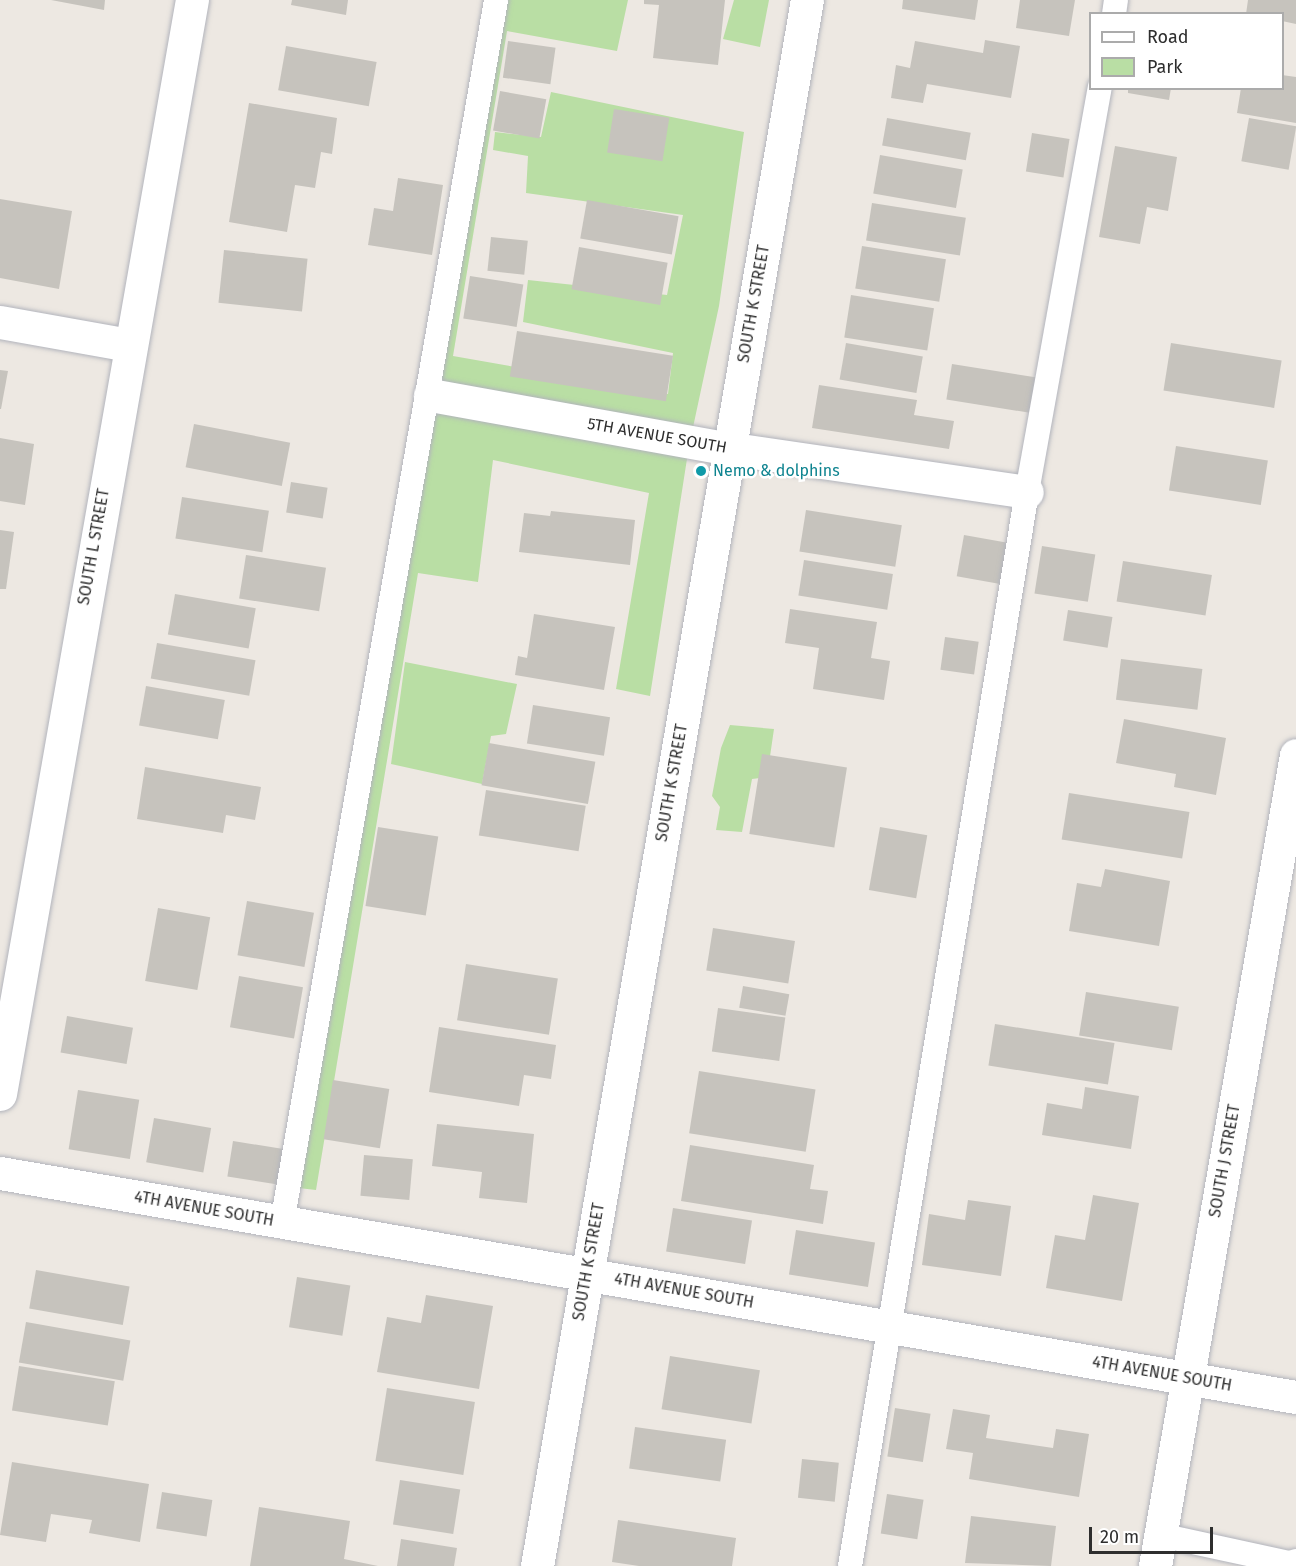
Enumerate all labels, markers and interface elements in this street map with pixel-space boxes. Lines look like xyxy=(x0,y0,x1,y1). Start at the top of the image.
legend xyxy=(1089,12,1284,90)
text: Road xyxy=(1147,26,1189,48)
text: Park xyxy=(1147,56,1182,78)
street label: SOUTH K STREET xyxy=(734,244,774,364)
street label: 5TH AVENUE SOUTH xyxy=(586,414,728,458)
place label: Nemo & dolphins xyxy=(713,461,840,481)
marker: Nemo & dolphins xyxy=(694,464,708,478)
street label: SOUTH L STREET xyxy=(74,487,114,607)
street label: SOUTH K STREET xyxy=(652,723,692,843)
street label: SOUTH J STREET xyxy=(1206,1103,1244,1219)
street label: 4TH AVENUE SOUTH xyxy=(133,1187,275,1231)
street label: SOUTH K STREET xyxy=(569,1202,609,1322)
street label: 4TH AVENUE SOUTH xyxy=(613,1269,755,1313)
street label: 4TH AVENUE SOUTH xyxy=(1091,1352,1233,1396)
scale bar xyxy=(1092,1515,1216,1553)
text: 20 m xyxy=(1100,1526,1139,1548)

